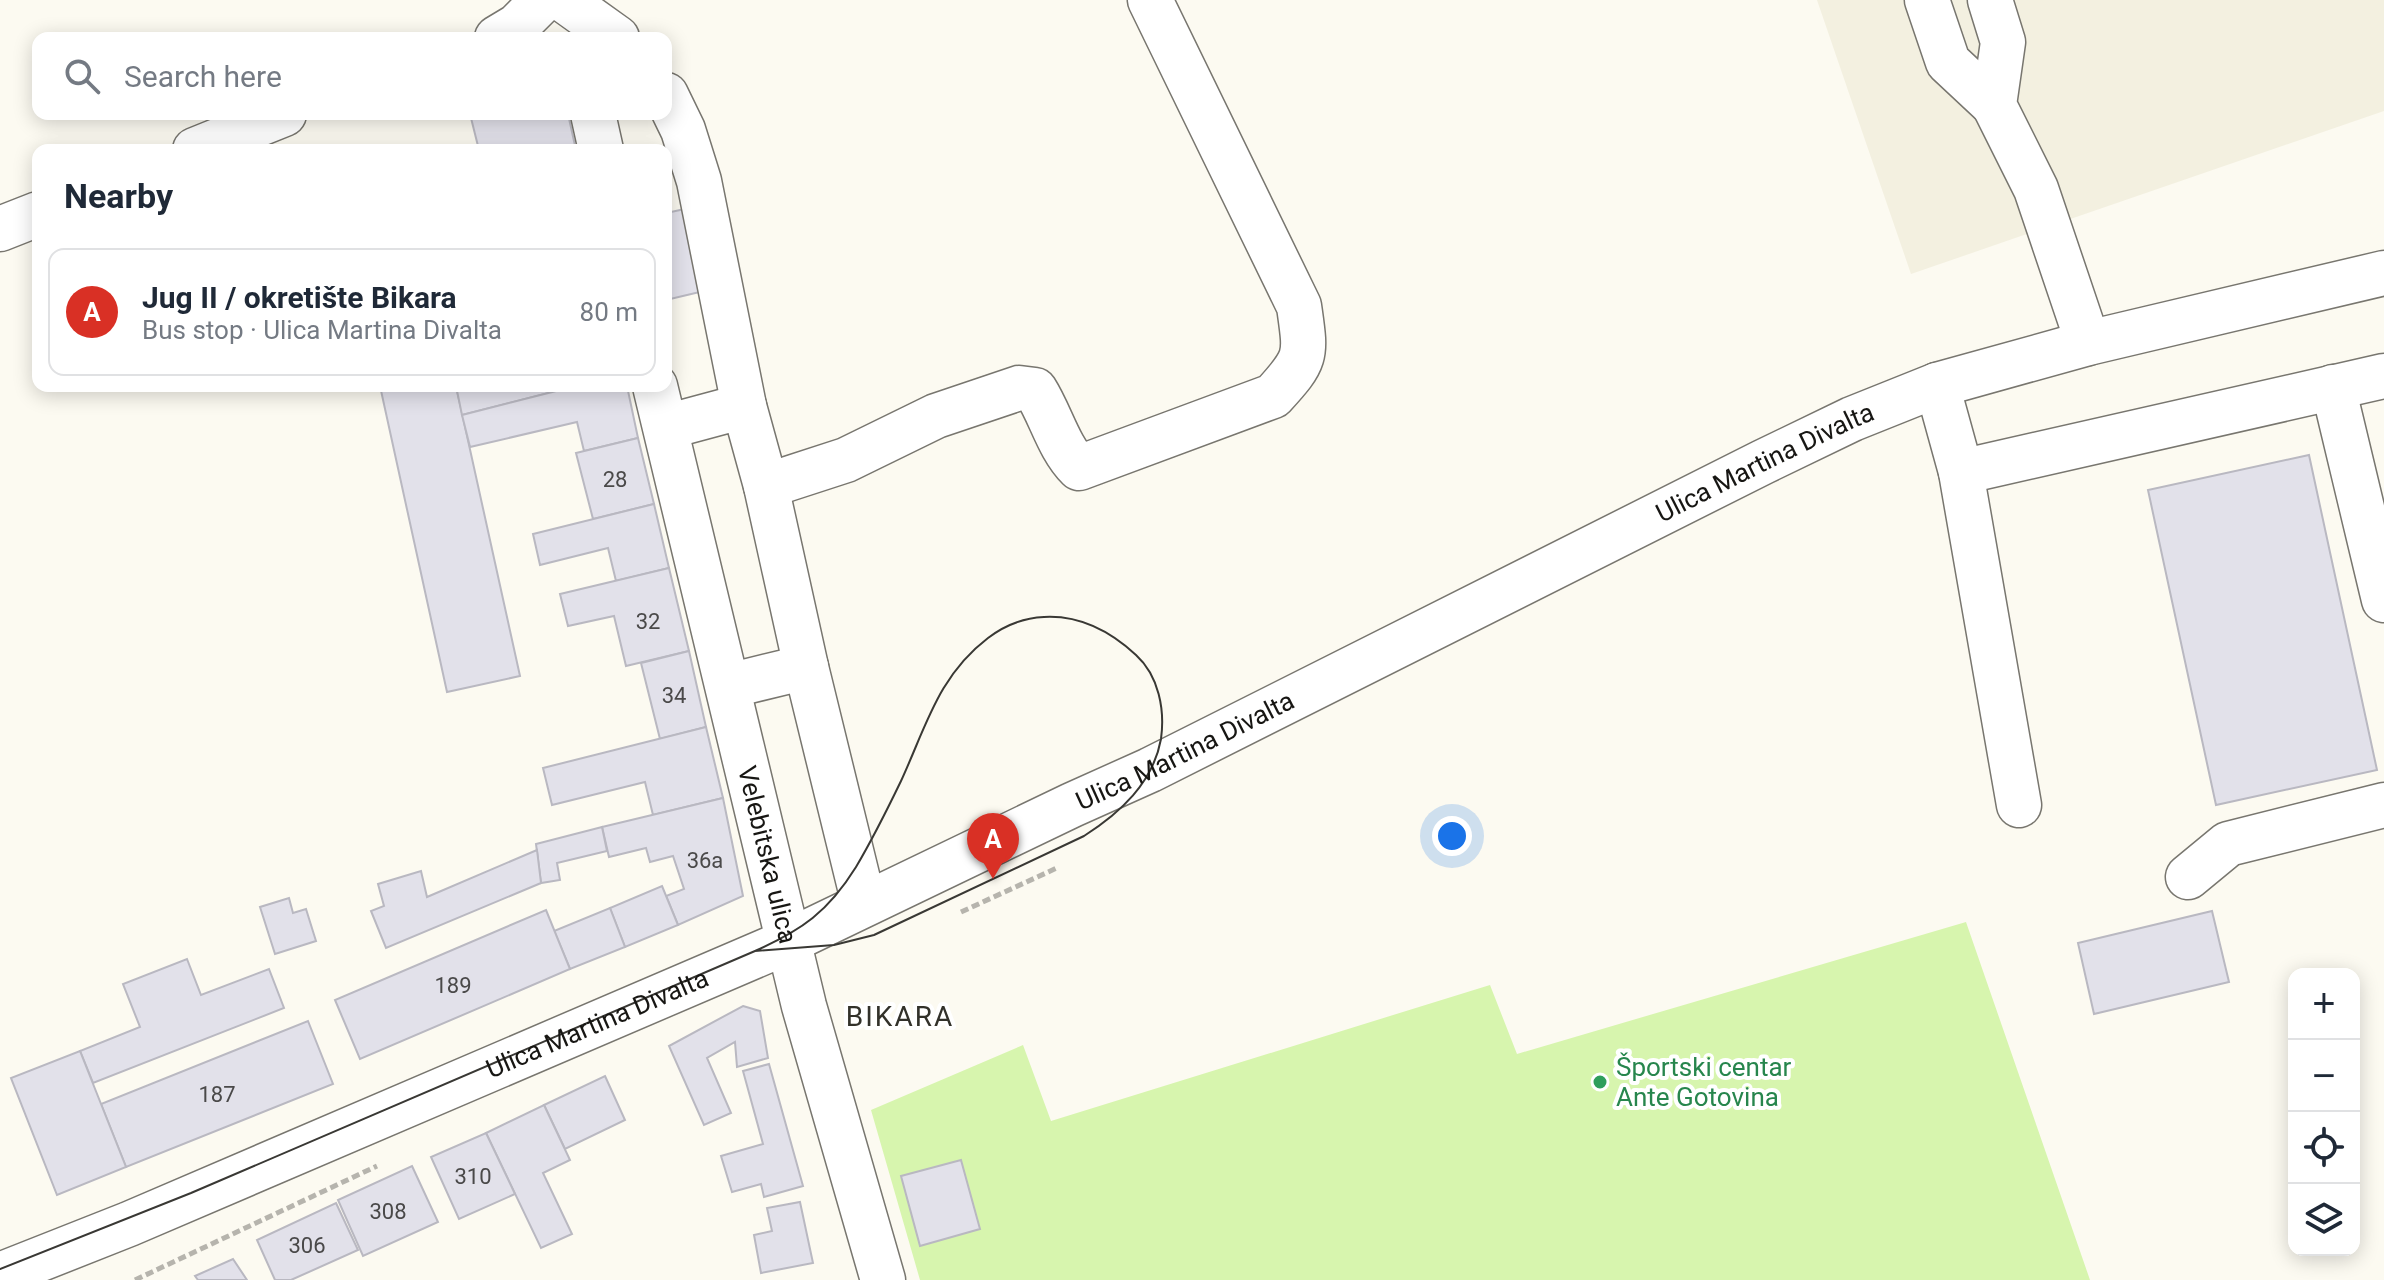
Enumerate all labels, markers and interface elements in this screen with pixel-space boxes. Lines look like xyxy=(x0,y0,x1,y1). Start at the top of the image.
search box xyxy=(32,32,672,120)
icon: search xyxy=(60,54,104,98)
text: Search here xyxy=(124,59,282,94)
text: Nearby xyxy=(64,176,173,216)
text: Jug II / okretište Bikara xyxy=(142,280,457,315)
text: A xyxy=(83,297,101,327)
text: 80 m xyxy=(580,297,638,327)
text: Bus stop · Ulica Martina Divalta xyxy=(142,315,502,345)
street label: Ulica Martina Divalta xyxy=(1651,397,1878,528)
house number: 28 xyxy=(603,467,627,492)
house number: 32 xyxy=(636,609,660,634)
house number: 34 xyxy=(662,683,686,708)
street label: Ulica Martina Divalta xyxy=(1071,685,1299,816)
street label: Velebitska ulica xyxy=(732,763,803,946)
pin: A xyxy=(967,813,1019,879)
your location xyxy=(1432,816,1472,856)
house number: 36a xyxy=(687,848,723,873)
street label: Ulica Martina Divalta xyxy=(481,963,713,1084)
map controls xyxy=(2288,968,2360,1256)
button: + xyxy=(2288,968,2360,1040)
house number: 189 xyxy=(434,973,472,998)
district label: BIKARA xyxy=(846,1000,954,1033)
button: − xyxy=(2288,1040,2360,1112)
place label: Športski centar Ante Gotovina xyxy=(1616,1052,1792,1112)
marker: Športski centar Ante Gotovina xyxy=(1591,1073,1609,1091)
house number: 187 xyxy=(198,1082,236,1107)
button: locate xyxy=(2288,1112,2360,1184)
house number: 310 xyxy=(454,1164,492,1189)
button: layers xyxy=(2288,1184,2360,1256)
house number: 308 xyxy=(369,1199,407,1224)
house number: 306 xyxy=(288,1233,326,1258)

